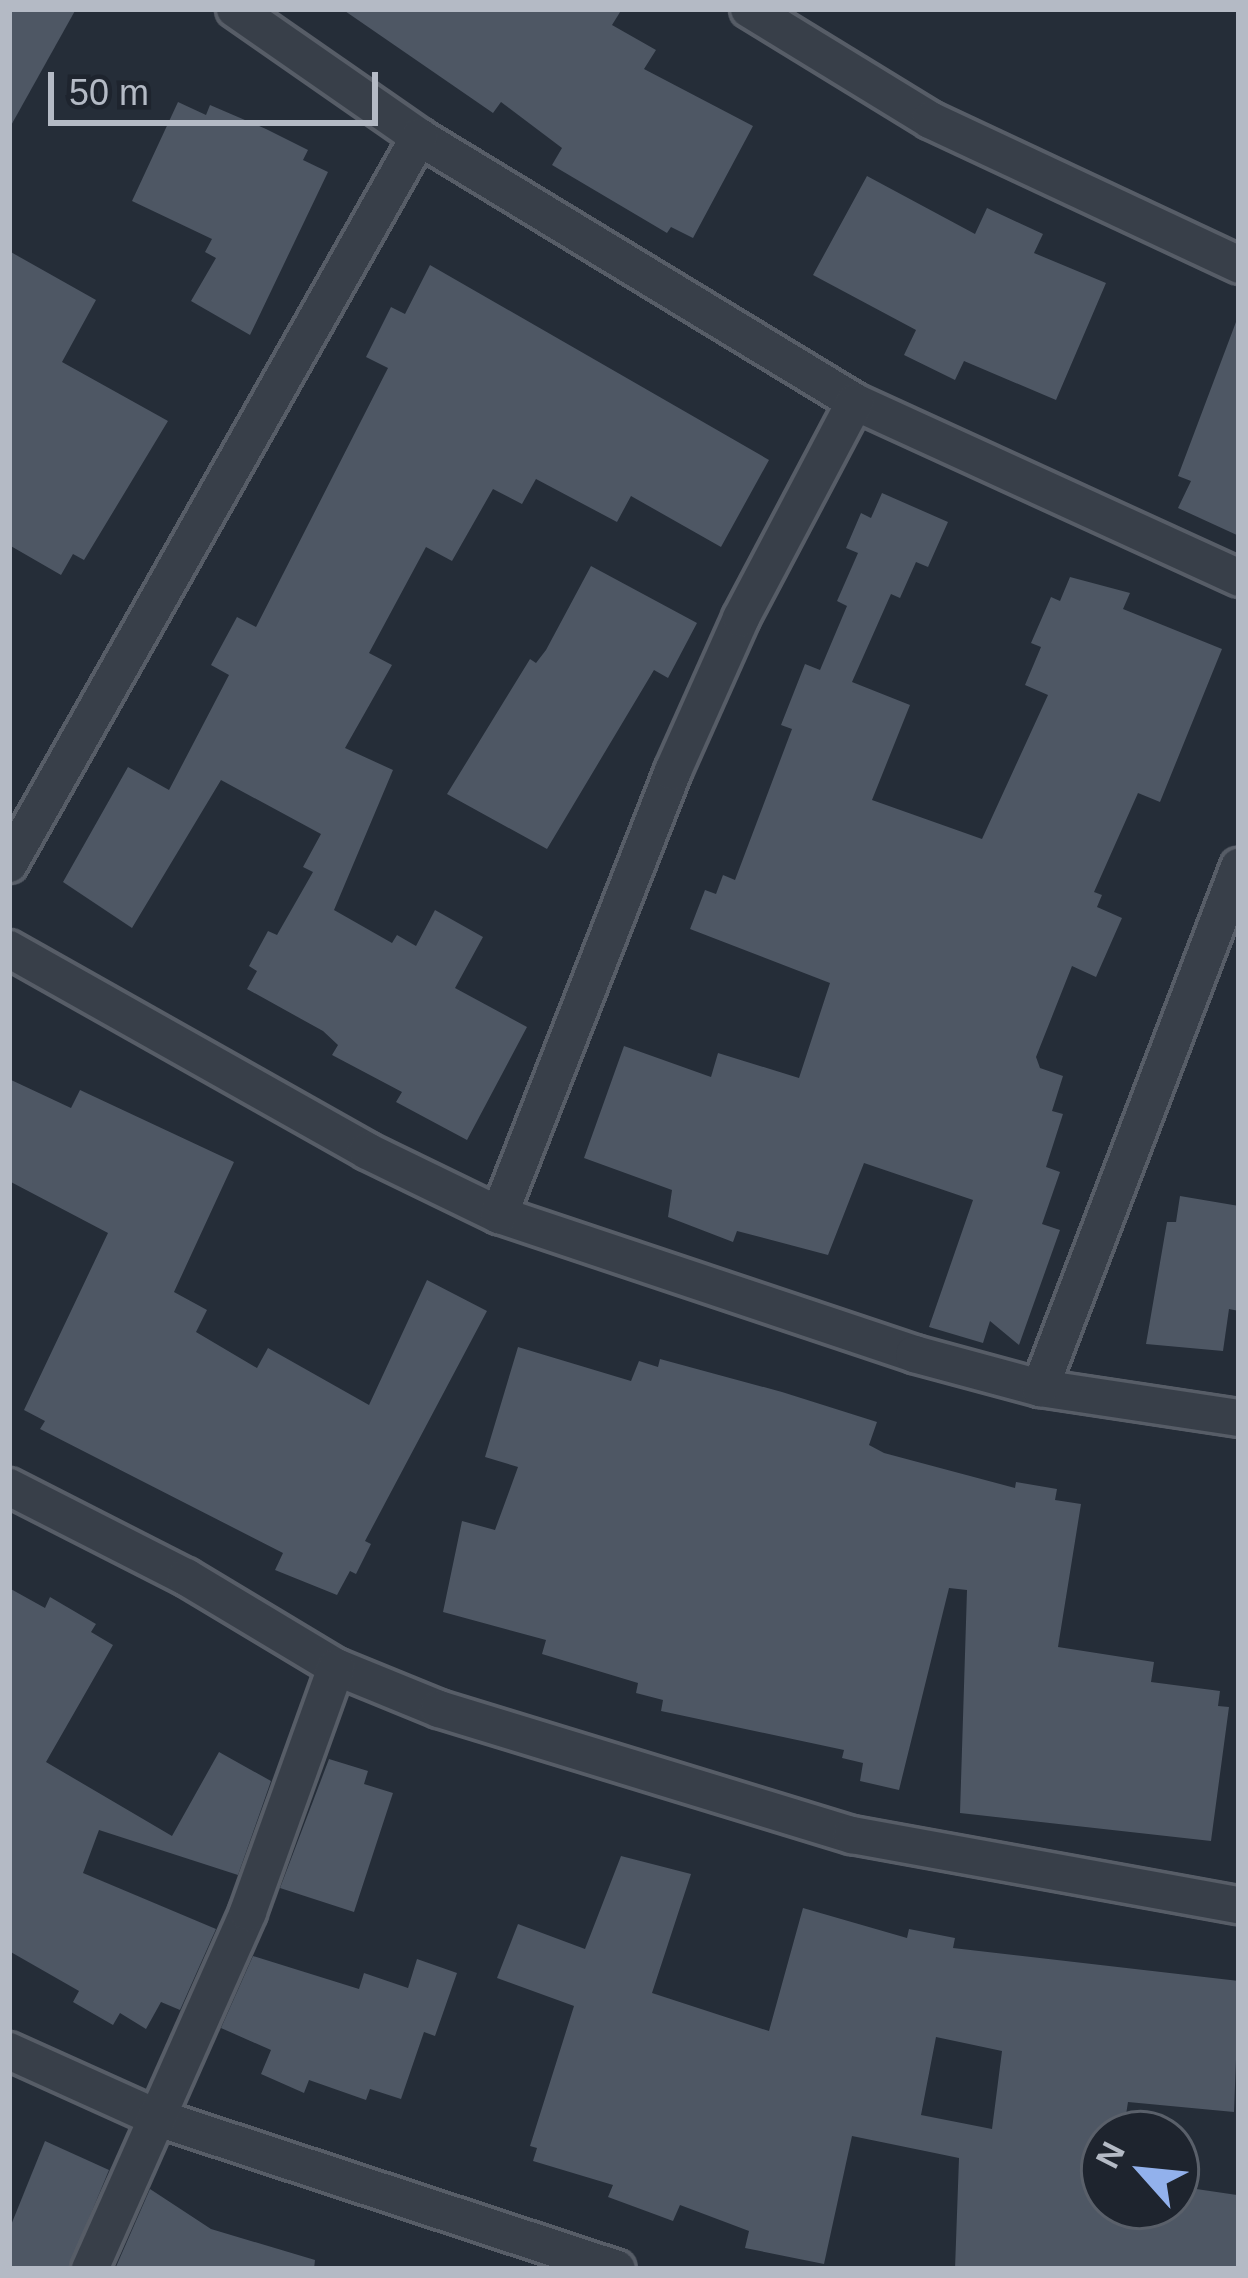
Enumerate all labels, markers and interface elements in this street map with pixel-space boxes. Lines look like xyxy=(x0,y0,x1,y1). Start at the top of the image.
scale bar xyxy=(54,48,384,122)
text: 50 m xyxy=(69,72,149,113)
north arrow xyxy=(1080,2110,1200,2230)
text: N xyxy=(1088,2136,1132,2174)

